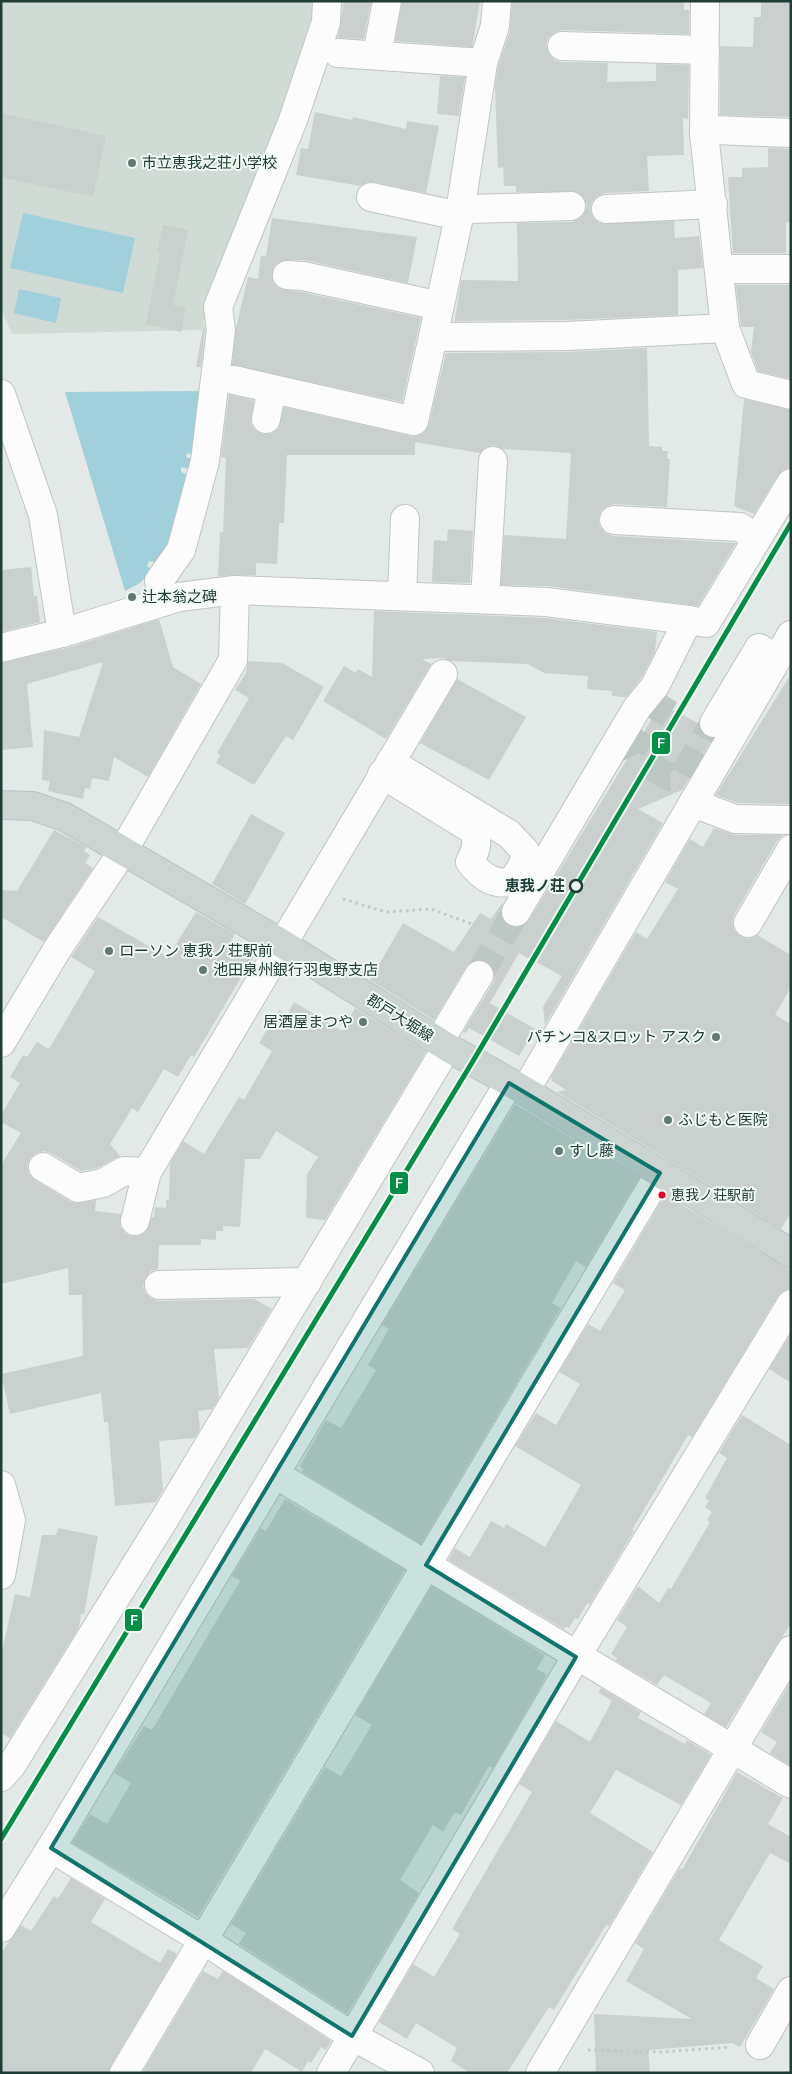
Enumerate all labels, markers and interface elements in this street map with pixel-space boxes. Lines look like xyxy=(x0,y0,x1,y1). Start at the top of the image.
place label: 市立恵我之荘小学校 xyxy=(142,153,277,173)
marker: 市立恵我之荘小学校 xyxy=(126,157,138,169)
place label: 辻本翁之碑 xyxy=(142,587,217,607)
marker: 辻本翁之碑 xyxy=(126,591,138,603)
line badge: F xyxy=(651,731,671,755)
text: F xyxy=(657,734,665,753)
place label: 恵我ノ荘 xyxy=(505,876,565,896)
marker: 恵我ノ荘 xyxy=(569,879,583,893)
place label: ローソン 恵我ノ荘駅前 xyxy=(119,941,273,961)
marker: ローソン 恵我ノ荘駅前 xyxy=(103,945,115,957)
place label: 池田泉州銀行羽曳野支店 xyxy=(213,960,378,980)
marker: 池田泉州銀行羽曳野支店 xyxy=(197,964,209,976)
street label: 郡戸大堀線 xyxy=(363,990,437,1046)
place label: 居酒屋まつや xyxy=(263,1012,353,1032)
marker: 居酒屋まつや xyxy=(357,1016,369,1028)
place label: パチンコ&スロット アスク xyxy=(527,1027,706,1047)
marker: パチンコ&スロット アスク xyxy=(710,1031,722,1043)
place label: ふじもと医院 xyxy=(678,1110,768,1130)
marker: ふじもと医院 xyxy=(662,1114,674,1126)
place label: すし藤 xyxy=(569,1141,614,1161)
marker: すし藤 xyxy=(553,1145,565,1157)
line badge: F xyxy=(389,1171,409,1195)
text: F xyxy=(395,1174,403,1193)
place label: 恵我ノ荘駅前 xyxy=(671,1186,755,1205)
marker: 恵我ノ荘駅前 xyxy=(657,1190,667,1200)
line badge: F xyxy=(124,1608,143,1632)
text: F xyxy=(130,1611,138,1630)

